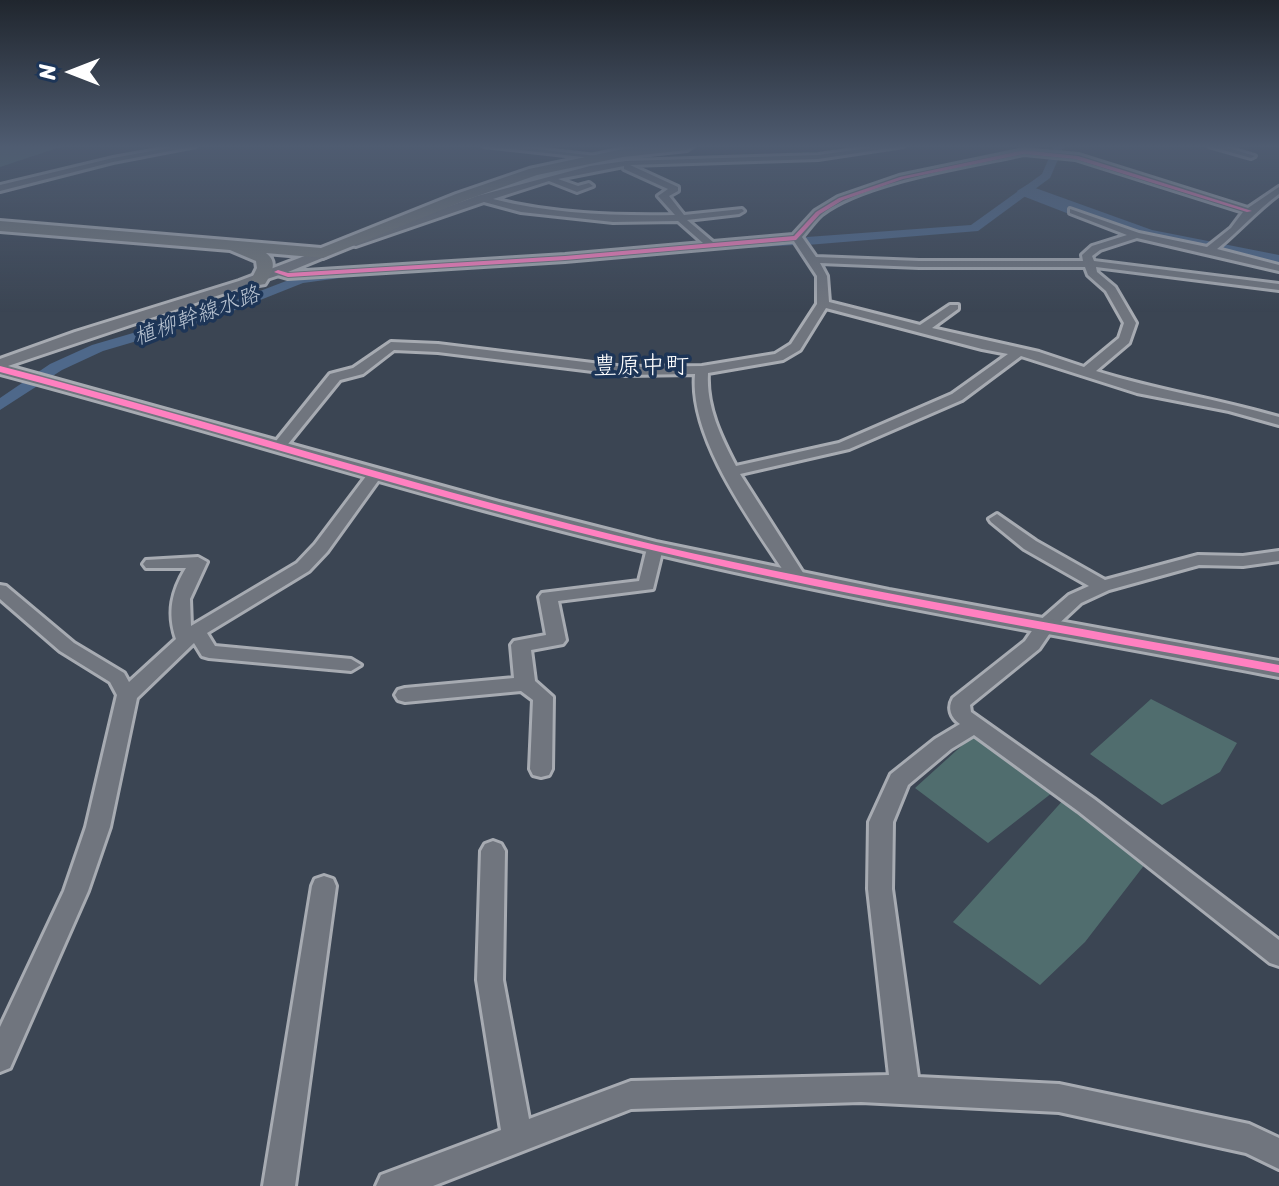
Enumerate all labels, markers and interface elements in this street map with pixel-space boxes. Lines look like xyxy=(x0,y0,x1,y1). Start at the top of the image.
north arrow xyxy=(32,32,112,112)
text: N xyxy=(28,64,67,80)
water label: 植柳幹線水路 xyxy=(130,282,264,352)
district label: 豊原中町 xyxy=(593,353,689,381)

